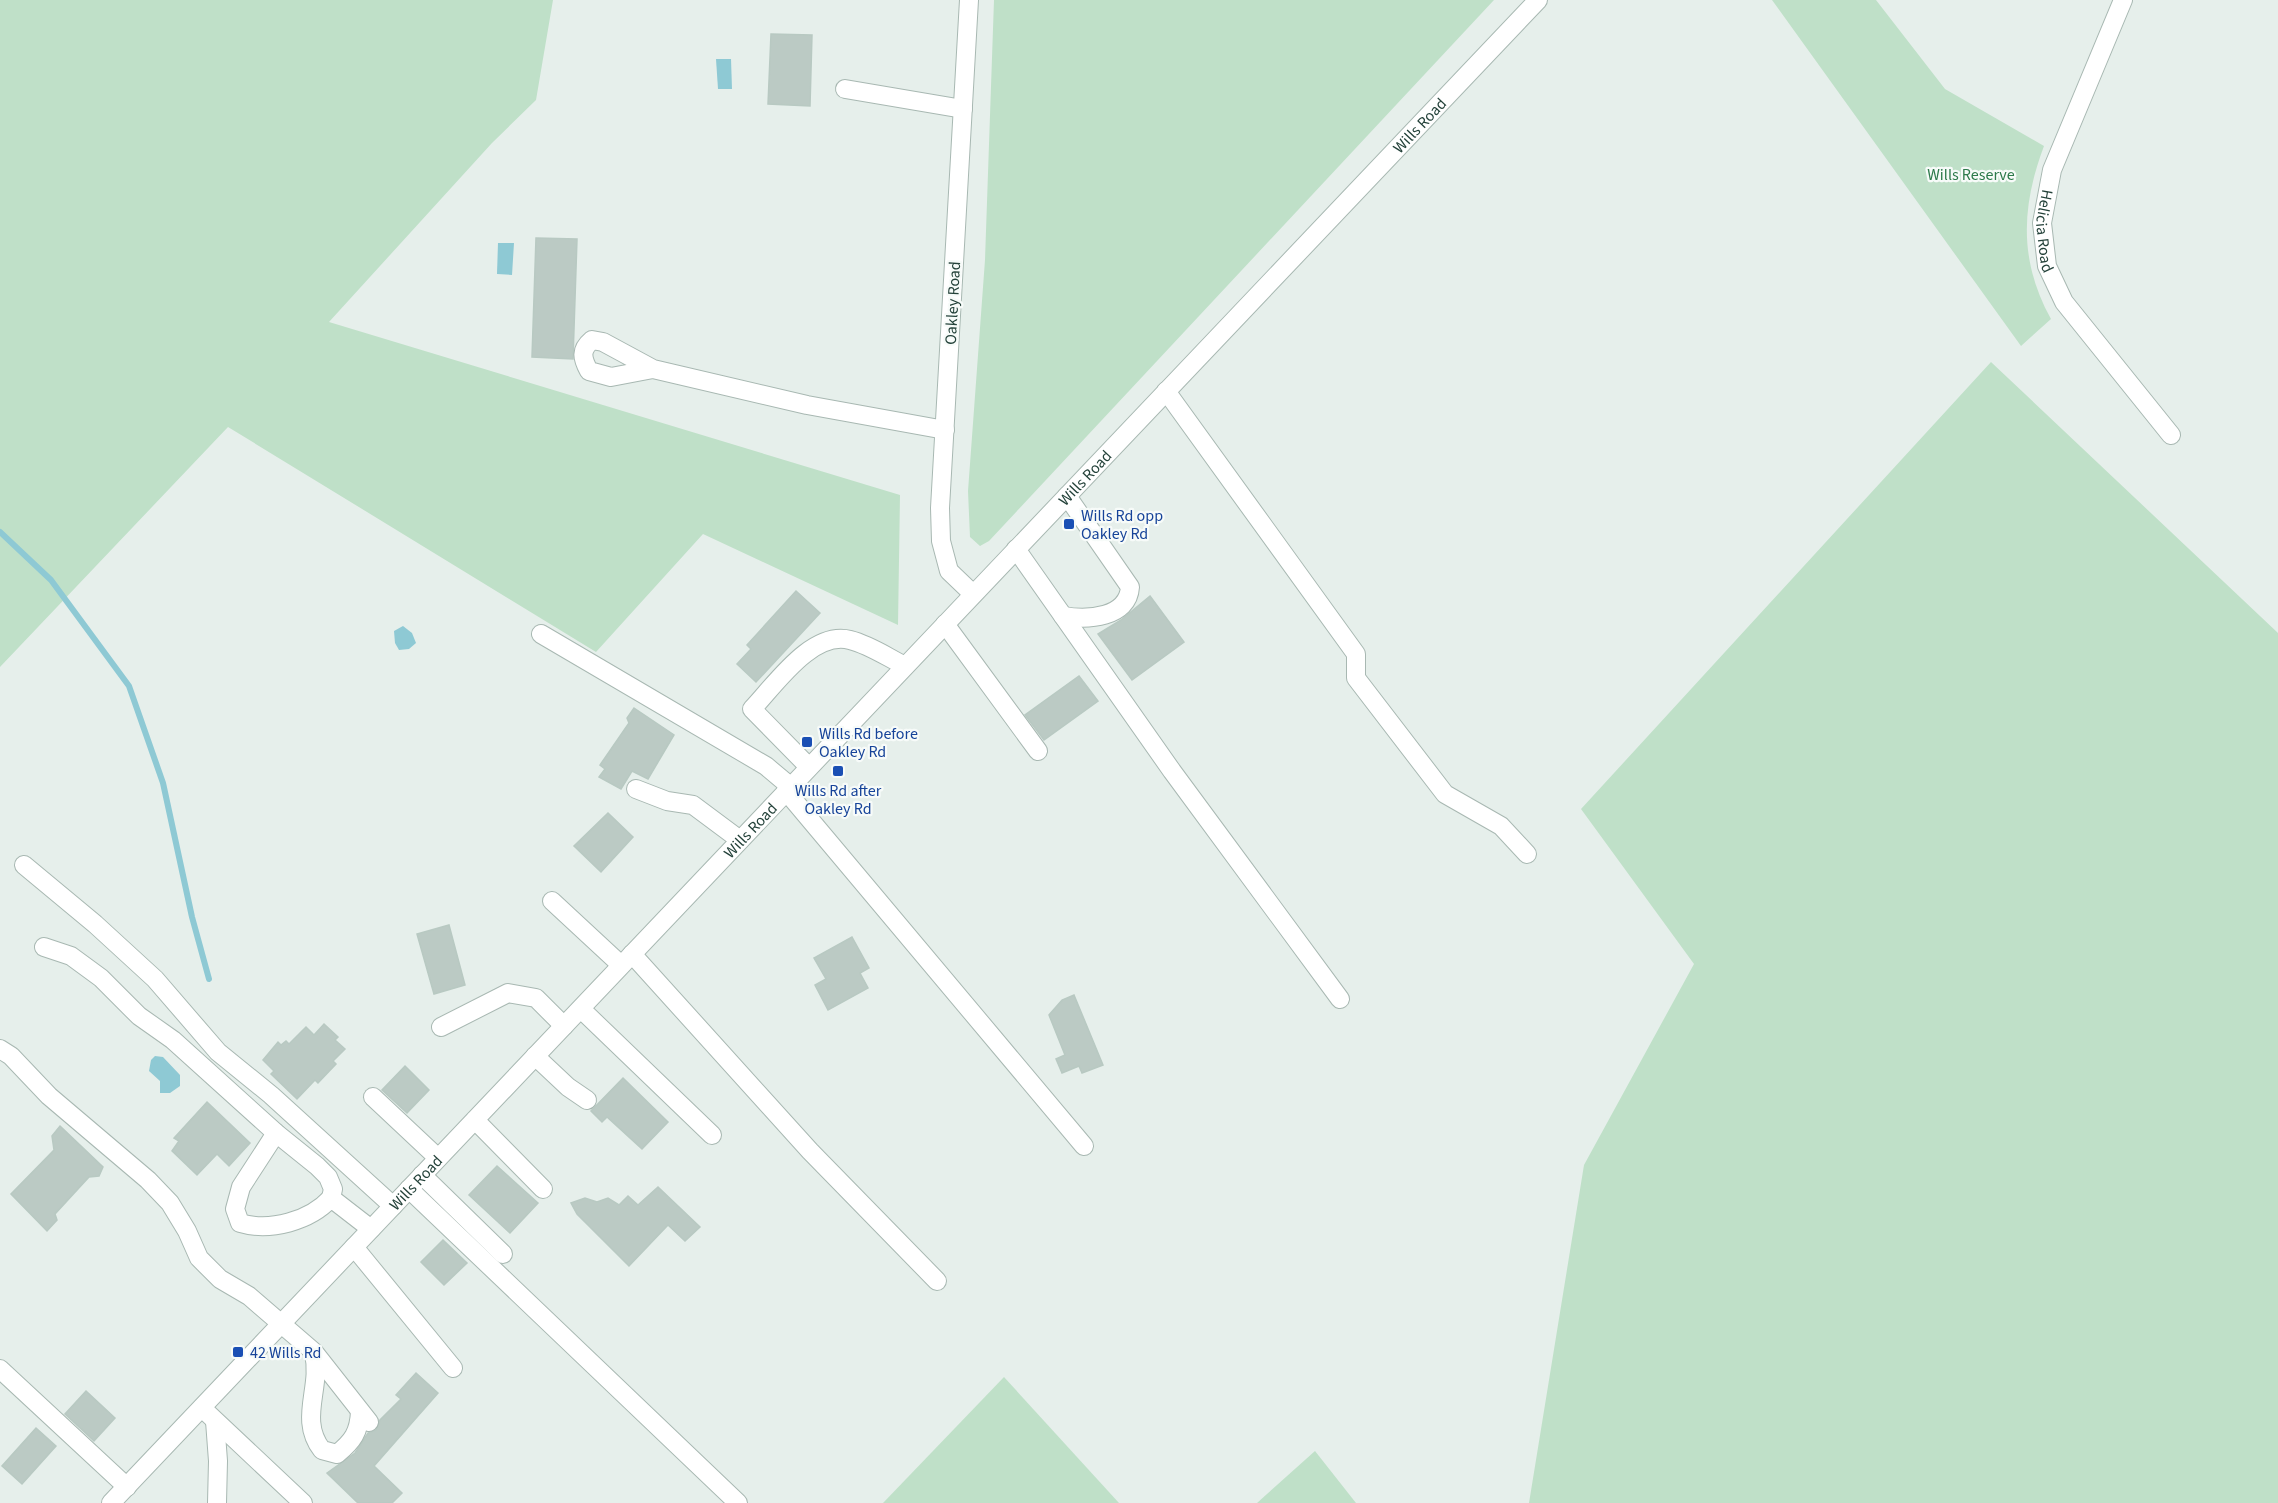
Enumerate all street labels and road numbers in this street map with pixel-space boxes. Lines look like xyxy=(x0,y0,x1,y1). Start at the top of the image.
street label: Wills Road xyxy=(1388,93,1452,158)
street label: Helicia Road xyxy=(2030,188,2059,277)
street label: Oakley Road xyxy=(940,261,966,345)
street label: Wills Road xyxy=(1054,446,1117,511)
street label: Wills Road xyxy=(719,798,782,863)
street label: Wills Road xyxy=(384,1151,448,1216)

